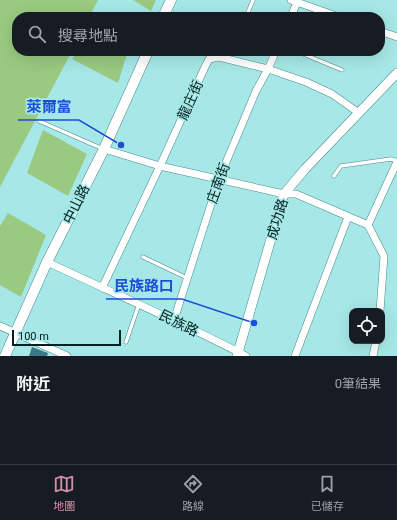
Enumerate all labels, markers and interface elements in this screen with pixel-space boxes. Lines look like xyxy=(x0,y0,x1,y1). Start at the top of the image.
search box xyxy=(12,12,385,56)
icon: search xyxy=(26,23,48,45)
text: 搜尋地點 xyxy=(58,27,118,45)
street label: 龍庄街 xyxy=(174,78,206,122)
callout: 萊爾富 xyxy=(18,93,79,120)
text: 萊爾富 xyxy=(26,98,72,116)
street label: 庄南街 xyxy=(203,161,233,205)
street label: 中山路 xyxy=(60,182,92,226)
street label: 成功路 xyxy=(263,197,291,241)
callout: 民族路口 xyxy=(106,272,182,299)
text: 民族路口 xyxy=(114,277,174,295)
street label: 民族路 xyxy=(157,307,201,339)
map controls xyxy=(349,308,385,344)
button: locate xyxy=(349,308,385,344)
scale bar xyxy=(12,328,121,347)
text: 100 m xyxy=(18,330,49,343)
text: 附近 xyxy=(16,374,50,394)
text: 0筆結果 xyxy=(335,376,381,391)
tab: 地圖 xyxy=(53,473,75,513)
tab: 路線 xyxy=(182,473,204,513)
tab: 已儲存 xyxy=(311,473,344,513)

